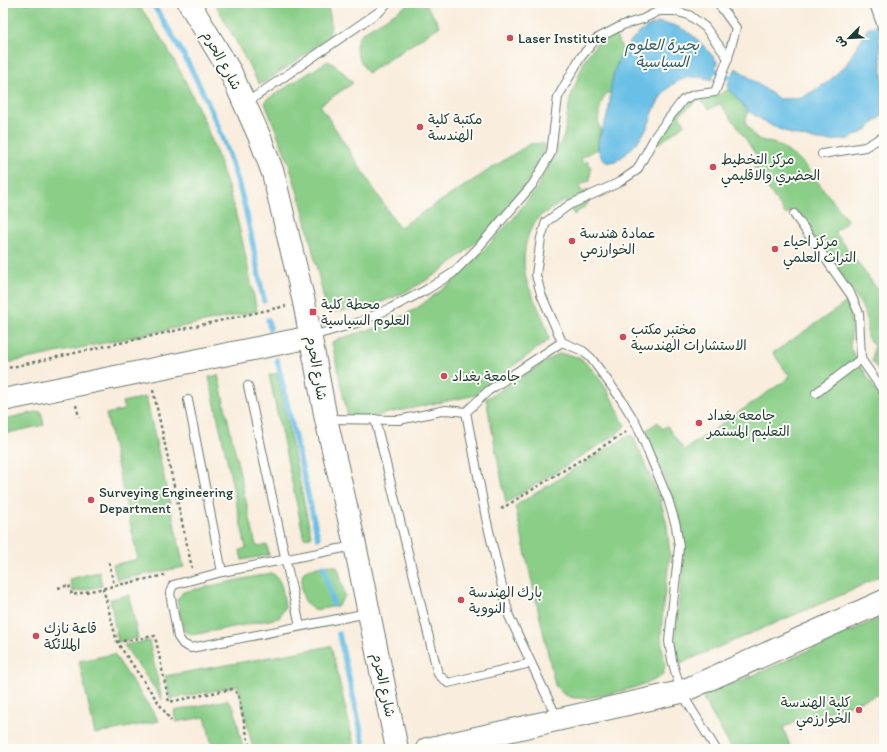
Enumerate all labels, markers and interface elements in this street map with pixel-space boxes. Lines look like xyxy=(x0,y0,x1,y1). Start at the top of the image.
north arrow xyxy=(829,18,869,58)
street label: شارع الحرم xyxy=(196,28,245,94)
place label: Laser Institute xyxy=(518,30,607,47)
marker: Laser Institute xyxy=(505,33,515,43)
text: ش xyxy=(832,34,849,50)
water label: بحيرة العلوم السياسية xyxy=(624,36,700,71)
place label: مكتبة كلية الهندسة xyxy=(428,111,482,144)
marker: مكتبة كلية الهندسة xyxy=(415,122,425,132)
place label: مركز التخطيط الحضري والاقليمي xyxy=(721,151,820,188)
marker: مركز التخطيط الحضري والاقليمي xyxy=(708,162,718,172)
place label: عمادة هندسة الخوارزمي xyxy=(580,225,656,262)
place label: مركز احياء التراث العلمي xyxy=(783,233,856,270)
marker: عمادة هندسة الخوارزمي xyxy=(567,236,577,246)
marker: مركز احياء التراث العلمي xyxy=(770,244,780,254)
place label: محطة كلية العلوم السياسية xyxy=(321,296,409,331)
marker: محطة كلية العلوم السياسية xyxy=(308,307,318,317)
place label: مختبر مكتب الاستشارات الهندسية xyxy=(631,321,747,354)
marker: مختبر مكتب الاستشارات الهندسية xyxy=(618,332,628,342)
street label: شارع الحرم xyxy=(300,335,331,402)
place label: جامعة بغداد xyxy=(452,368,520,385)
marker: جامعة بغداد xyxy=(439,371,449,381)
place label: جامعه بغداد التعليم المستمر xyxy=(706,407,790,442)
marker: جامعه بغداد التعليم المستمر xyxy=(694,418,704,428)
place label: Surveying Engineering Department xyxy=(99,484,234,517)
marker: Surveying Engineering Department xyxy=(86,495,96,505)
place label: بارك الهندسة النووية xyxy=(469,584,542,618)
marker: بارك الهندسة النووية xyxy=(456,595,466,605)
place label: قاعة نازك الملائكة xyxy=(44,620,97,653)
marker: قاعة نازك الملائكة xyxy=(31,631,41,641)
street label: شارع الحرم xyxy=(365,651,399,719)
place label: كلية الهندسة الخوارزمي xyxy=(781,694,851,731)
marker: كلية الهندسة الخوارزمي xyxy=(854,705,864,715)

